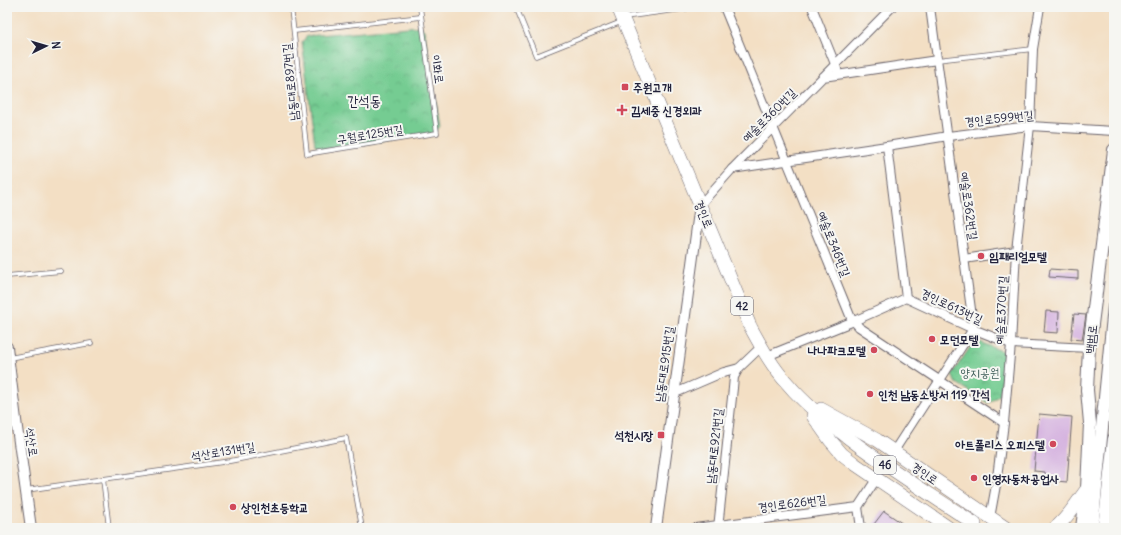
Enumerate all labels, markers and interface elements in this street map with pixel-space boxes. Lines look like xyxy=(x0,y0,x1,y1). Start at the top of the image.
north arrow xyxy=(26,26,66,66)
text: N xyxy=(49,41,63,50)
street label: 남동대로897번길 xyxy=(278,42,302,121)
street label: 이화로 xyxy=(429,54,447,84)
place label: 주원고개 xyxy=(633,80,672,95)
marker: 주원고개 xyxy=(620,82,630,92)
street label: 예술로360번길 xyxy=(739,85,799,145)
district label: 간석동 xyxy=(347,92,381,110)
place label: 김세중 신경외과 xyxy=(631,103,702,118)
marker: 김세중 신경외과 xyxy=(616,104,628,116)
street label: 경인로599번길 xyxy=(964,107,1034,129)
street label: 구월로125번길 xyxy=(336,121,404,147)
street label: 예술로362번길 xyxy=(957,171,981,241)
street label: 경인로 xyxy=(692,198,716,230)
street label: 예술로346번길 xyxy=(814,209,854,279)
place label: 임패리얼모텔 xyxy=(989,249,1047,264)
marker: 임패리얼모텔 xyxy=(976,251,986,261)
street label: 예술로370번길 xyxy=(992,275,1010,345)
street label: 경인로613번길 xyxy=(919,285,986,327)
road number: 42 xyxy=(731,297,753,315)
street label: 백범로 xyxy=(1082,324,1100,354)
street label: 남동대로915번길 xyxy=(651,325,677,403)
place label: 모던모텔 xyxy=(940,332,979,347)
marker: 모던모텔 xyxy=(927,334,937,344)
place label: 나나파크모텔 xyxy=(807,343,866,358)
marker: 나나파크모텔 xyxy=(869,345,879,355)
park label: 양지공원 xyxy=(961,365,999,380)
place label: 인천 남동소방서 119 간석 xyxy=(878,387,990,402)
marker: 인천 남동소방서 119 간석 xyxy=(865,389,875,399)
street label: 남동대로921번길 xyxy=(703,407,725,485)
street label: 석산로 xyxy=(23,427,41,457)
place label: 석천시장 xyxy=(614,428,653,443)
marker: 석천시장 xyxy=(656,430,666,440)
place label: 아트폴리스 오피스텔 xyxy=(955,437,1045,452)
street label: 석산로131번길 xyxy=(190,438,256,463)
marker: 아트폴리스 오피스텔 xyxy=(1048,439,1058,449)
road number: 46 xyxy=(874,456,896,474)
street label: 경인로 xyxy=(909,459,941,487)
place label: 인영자동차공업사 xyxy=(982,471,1060,486)
marker: 인영자동차공업사 xyxy=(969,473,979,483)
street label: 경인로626번길 xyxy=(757,491,827,515)
place label: 상인천초등학교 xyxy=(240,500,309,515)
marker: 상인천초등학교 xyxy=(228,502,238,512)

